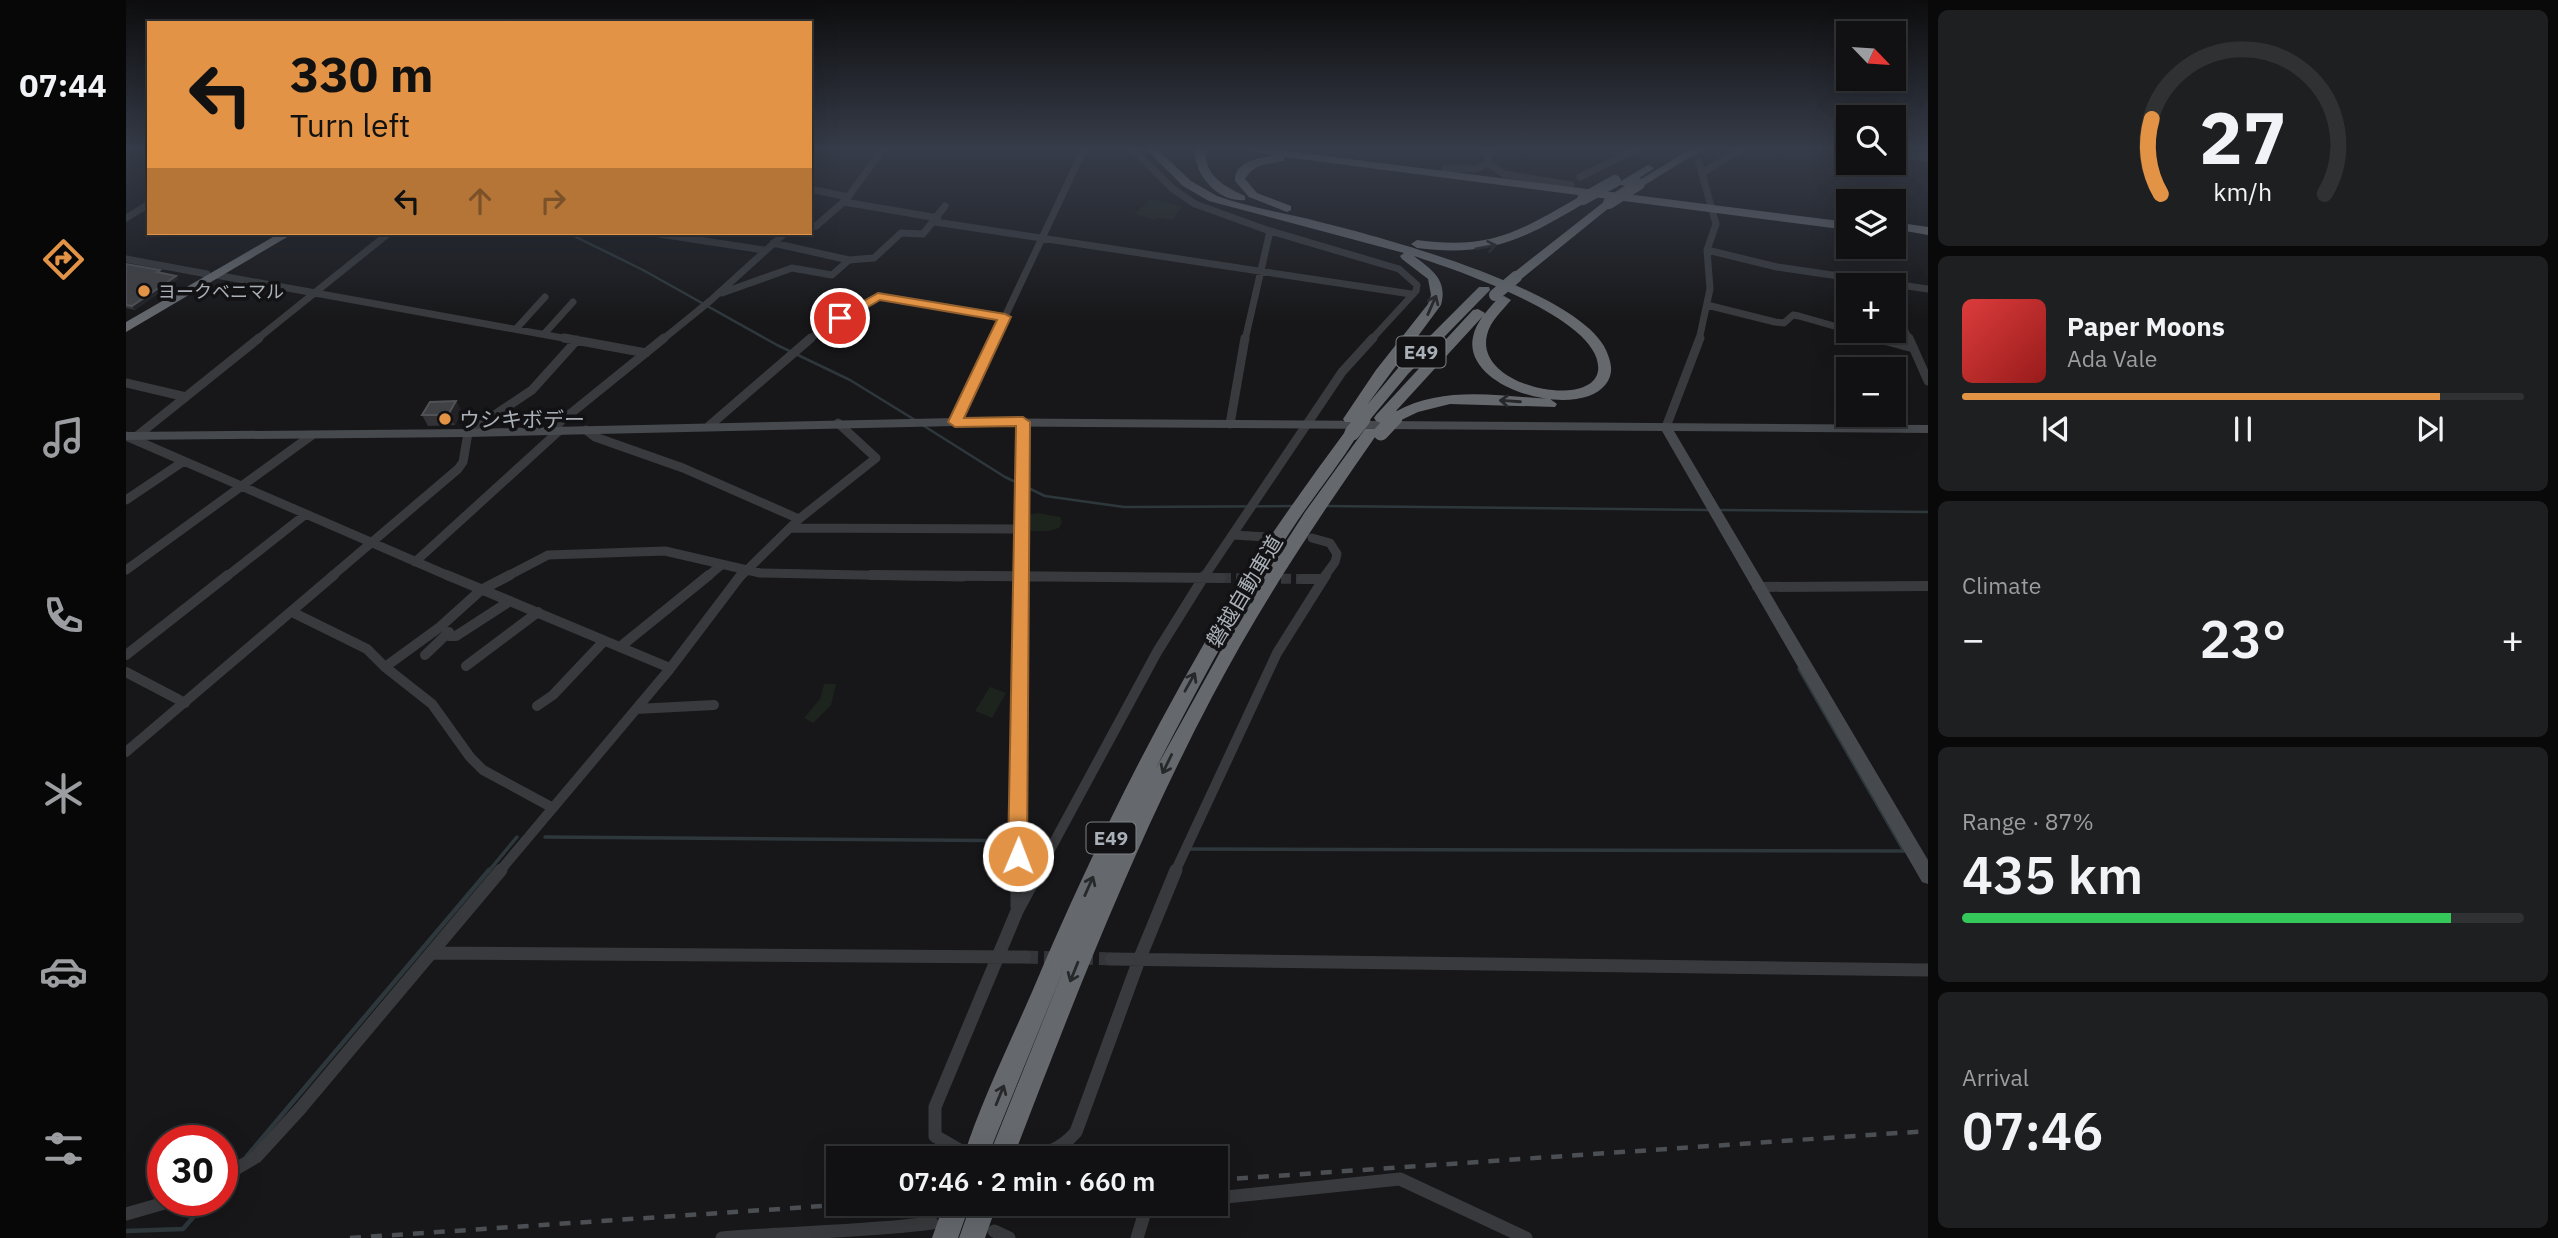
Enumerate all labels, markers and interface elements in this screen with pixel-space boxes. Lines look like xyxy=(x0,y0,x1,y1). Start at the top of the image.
north arrow xyxy=(1836,21,1906,91)
map controls xyxy=(1836,21,1906,427)
text: 330 m xyxy=(290,42,434,105)
icon: left xyxy=(175,49,266,140)
text: 07:44 xyxy=(19,64,107,106)
text: 27 xyxy=(2199,89,2287,184)
text: Turn left xyxy=(290,104,410,146)
button: search xyxy=(1836,105,1906,175)
text: km/h xyxy=(2214,175,2272,208)
icon: left xyxy=(388,182,426,220)
icon: ahead xyxy=(461,182,499,220)
icon: right xyxy=(534,182,572,220)
button: layers xyxy=(1836,189,1906,259)
icon: directions xyxy=(39,235,88,284)
one-way arrow xyxy=(1474,239,1497,253)
button: + xyxy=(1836,273,1906,343)
place label: ヨークベニマル xyxy=(158,280,284,303)
marker: ヨークベニマル xyxy=(136,283,152,299)
pin xyxy=(810,288,870,348)
one-way arrow xyxy=(1426,295,1439,316)
icon: arrive xyxy=(821,299,859,337)
text: Paper Moons xyxy=(2067,309,2225,343)
road number: E49 xyxy=(1396,336,1446,368)
text: Ada Vale xyxy=(2067,343,2157,373)
button: − xyxy=(1836,357,1906,427)
one-way arrow xyxy=(1498,395,1521,408)
place label: ウシキボデー xyxy=(459,405,585,433)
icon: previous xyxy=(2037,410,2075,448)
icon: pause xyxy=(2224,410,2262,448)
icon: next xyxy=(2411,410,2449,448)
marker: ウシキボデー xyxy=(437,411,453,427)
icon: music xyxy=(39,413,88,462)
street label: 磐越自動車道 xyxy=(1200,530,1288,652)
text: Climate xyxy=(1962,570,2041,600)
icon: phone xyxy=(39,591,88,640)
text: 23° xyxy=(2200,605,2286,672)
text: − xyxy=(1962,614,1985,663)
text: + xyxy=(2501,614,2524,663)
one-way arrow xyxy=(1184,672,1197,693)
one-way arrow xyxy=(1160,753,1174,774)
icon: climate xyxy=(39,769,88,818)
text: Range · 87% xyxy=(1962,806,2094,836)
position arrow xyxy=(981,819,1055,893)
road number: E49 xyxy=(1086,822,1136,853)
text: 435 km xyxy=(1962,841,2143,908)
one-way arrow xyxy=(1083,875,1096,897)
icon: car xyxy=(39,947,88,996)
one-way arrow xyxy=(1067,961,1080,982)
text: Arrival xyxy=(1962,1062,2029,1092)
one-way arrow xyxy=(994,1085,1007,1106)
text: 07:46 xyxy=(1962,1097,2103,1164)
icon: filters xyxy=(39,1124,88,1173)
speed limit sign: 30 xyxy=(147,1125,238,1216)
text: 07:46 · 2 min · 660 m xyxy=(899,1164,1155,1198)

